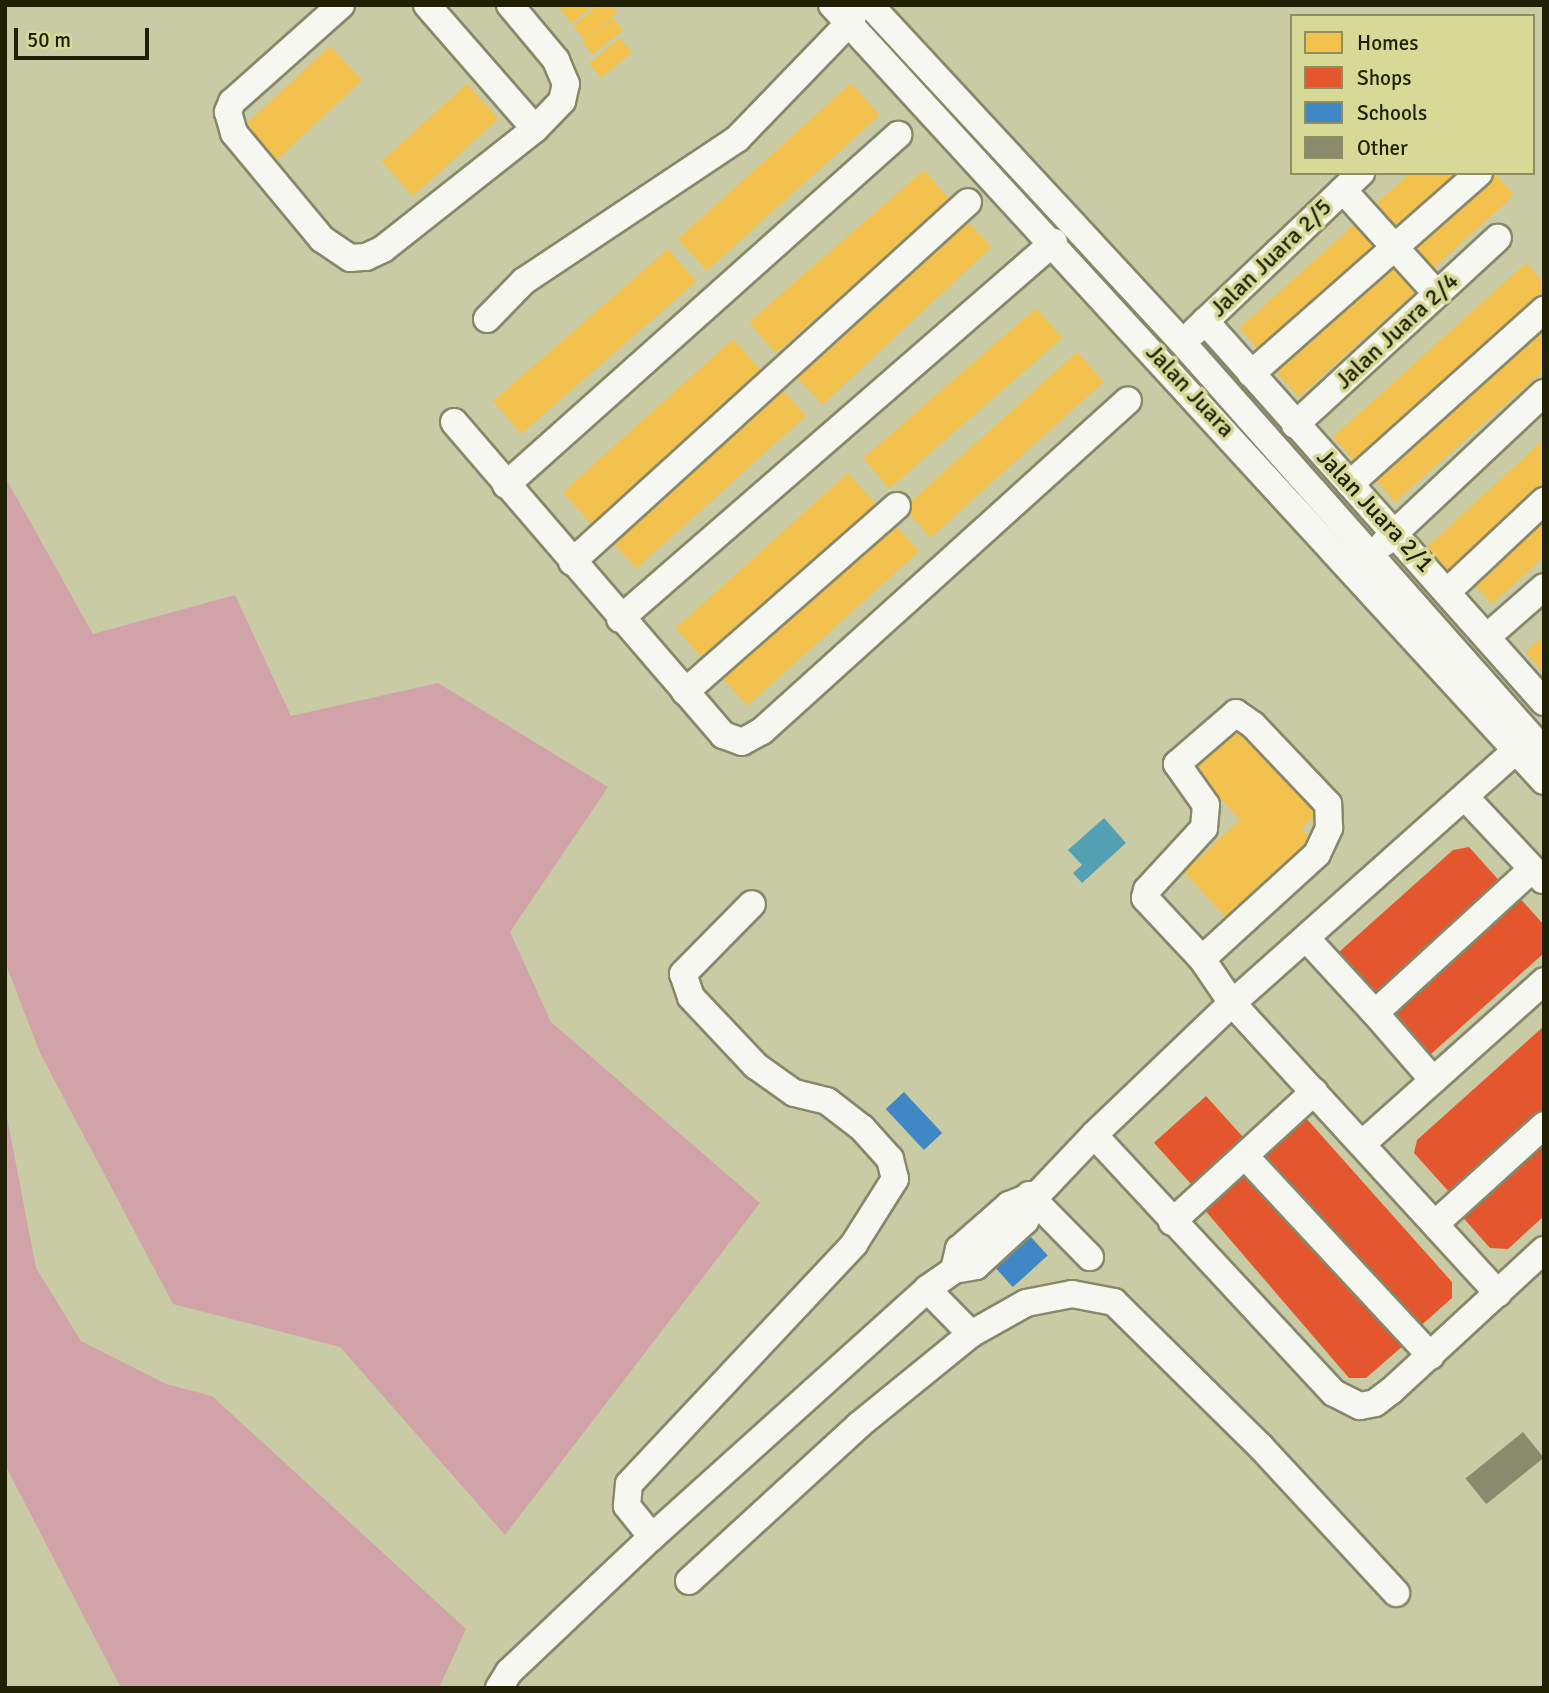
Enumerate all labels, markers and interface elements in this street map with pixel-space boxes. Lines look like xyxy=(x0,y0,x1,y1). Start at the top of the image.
scale bar xyxy=(18,14,152,58)
legend xyxy=(1290,14,1535,175)
text: 50 m xyxy=(27,27,71,53)
text: Homes xyxy=(1357,30,1419,56)
text: Shops xyxy=(1357,65,1411,91)
text: Schools xyxy=(1357,100,1427,126)
text: Other xyxy=(1357,135,1408,161)
street label: Jalan Juara 2/5 xyxy=(1204,193,1338,323)
street label: Jalan Juara 2/4 xyxy=(1329,267,1465,395)
street label: Jalan Juara xyxy=(1140,338,1240,444)
street label: Jalan Juara 2/1 xyxy=(1311,443,1439,579)

